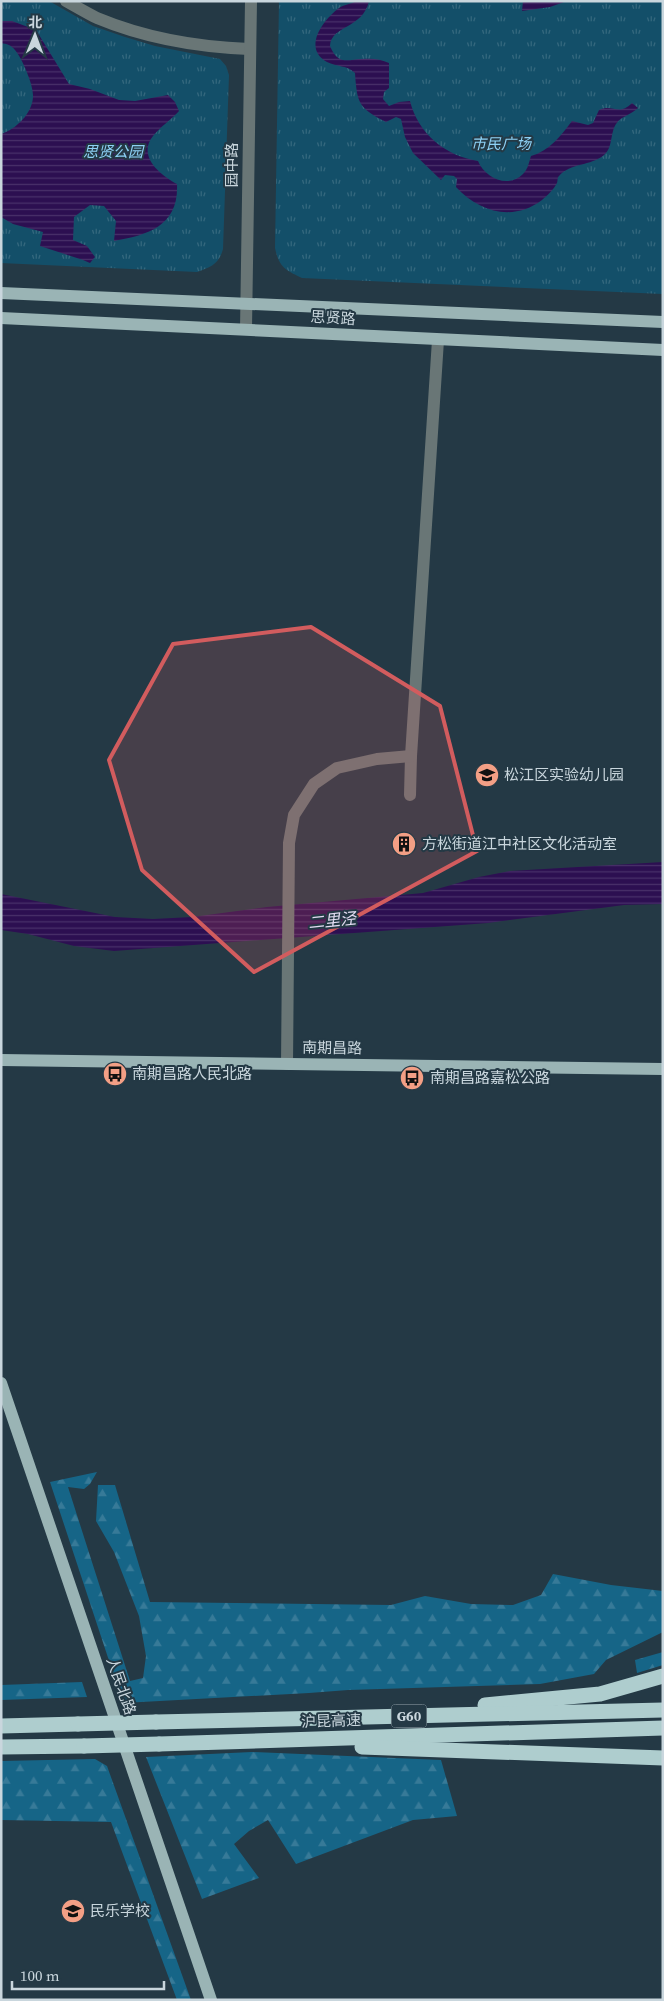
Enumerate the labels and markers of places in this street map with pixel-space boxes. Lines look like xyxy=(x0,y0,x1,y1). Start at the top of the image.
school or university icon: 松江区实验幼儿园 xyxy=(474,762,500,788)
place label: 松江区实验幼儿园 xyxy=(504,764,624,785)
building icon: 方松街道江中社区文化活动室 xyxy=(391,831,417,857)
place label: 方松街道江中社区文化活动室 xyxy=(422,833,617,854)
bus stop icon: 南期昌路人民北路 xyxy=(102,1061,128,1087)
place label: 南期昌路人民北路 xyxy=(132,1063,252,1084)
bus stop icon: 南期昌路嘉松公路 xyxy=(399,1065,425,1091)
place label: 南期昌路嘉松公路 xyxy=(430,1067,550,1088)
school or university icon: 民乐学校 xyxy=(60,1898,86,1924)
place label: 民乐学校 xyxy=(90,1900,150,1921)

